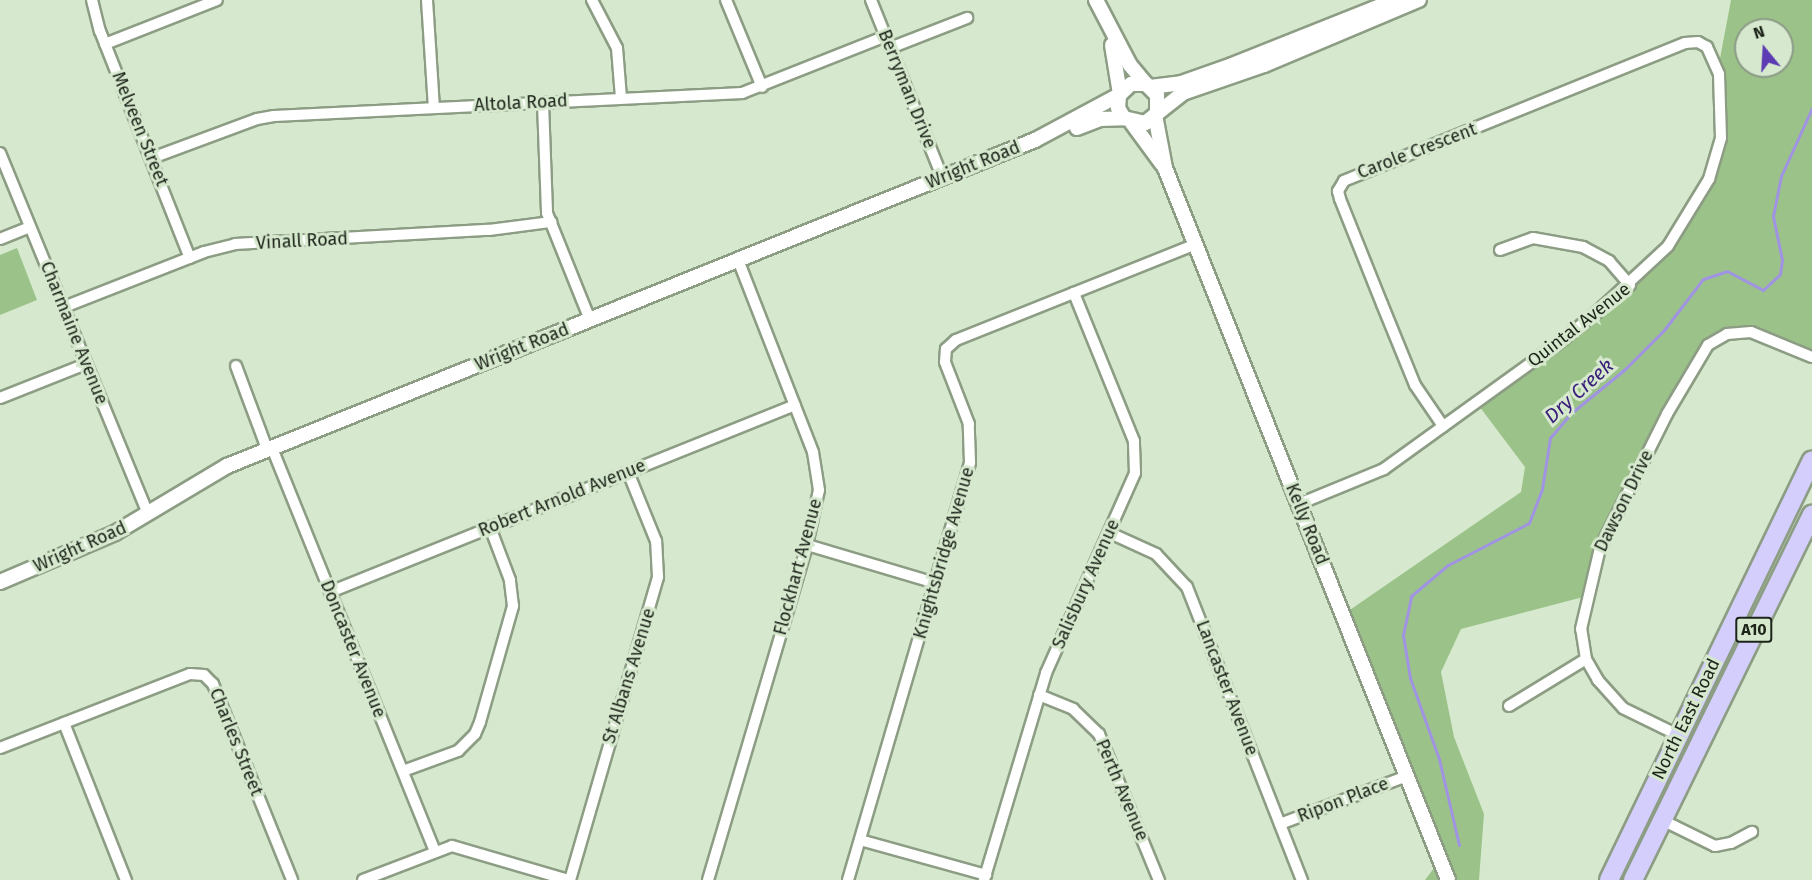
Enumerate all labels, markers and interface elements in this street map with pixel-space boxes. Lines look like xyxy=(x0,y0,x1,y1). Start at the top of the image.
north arrow xyxy=(1734,18,1794,78)
text: N xyxy=(1751,22,1767,43)
street label: Berryman Drive xyxy=(873,26,941,152)
street label: Melveen Street xyxy=(107,69,173,189)
street label: Altola Road xyxy=(474,90,568,116)
street label: Carole Crescent xyxy=(1354,118,1480,184)
street label: Wright Road xyxy=(923,136,1023,194)
street label: Vinall Road xyxy=(255,228,349,254)
street label: Charmaine Avenue xyxy=(35,258,113,408)
street label: Quintal Avenue xyxy=(1523,278,1635,372)
street label: Wright Road xyxy=(472,318,572,376)
water label: Dry Creek xyxy=(1540,354,1618,428)
street label: Dawson Drive xyxy=(1590,447,1658,555)
street label: Robert Arnold Avenue xyxy=(475,455,649,541)
street label: Knightsbridge Avenue xyxy=(909,465,979,641)
street label: Kelly Road xyxy=(1281,480,1333,568)
street label: Flockhart Avenue xyxy=(769,496,827,638)
street label: Salisbury Avenue xyxy=(1048,516,1124,652)
street label: Wright Road xyxy=(30,517,130,577)
street label: Doncaster Avenue xyxy=(316,577,390,721)
street label: St Albans Avenue xyxy=(598,606,660,746)
street label: Lancaster Avenue xyxy=(1191,617,1263,759)
road number: A10 xyxy=(1734,617,1774,643)
street label: North East Road xyxy=(1647,655,1725,783)
street label: Charles Street xyxy=(205,685,267,799)
street label: Perth Avenue xyxy=(1091,736,1153,844)
street label: Ripon Place xyxy=(1294,773,1392,827)

